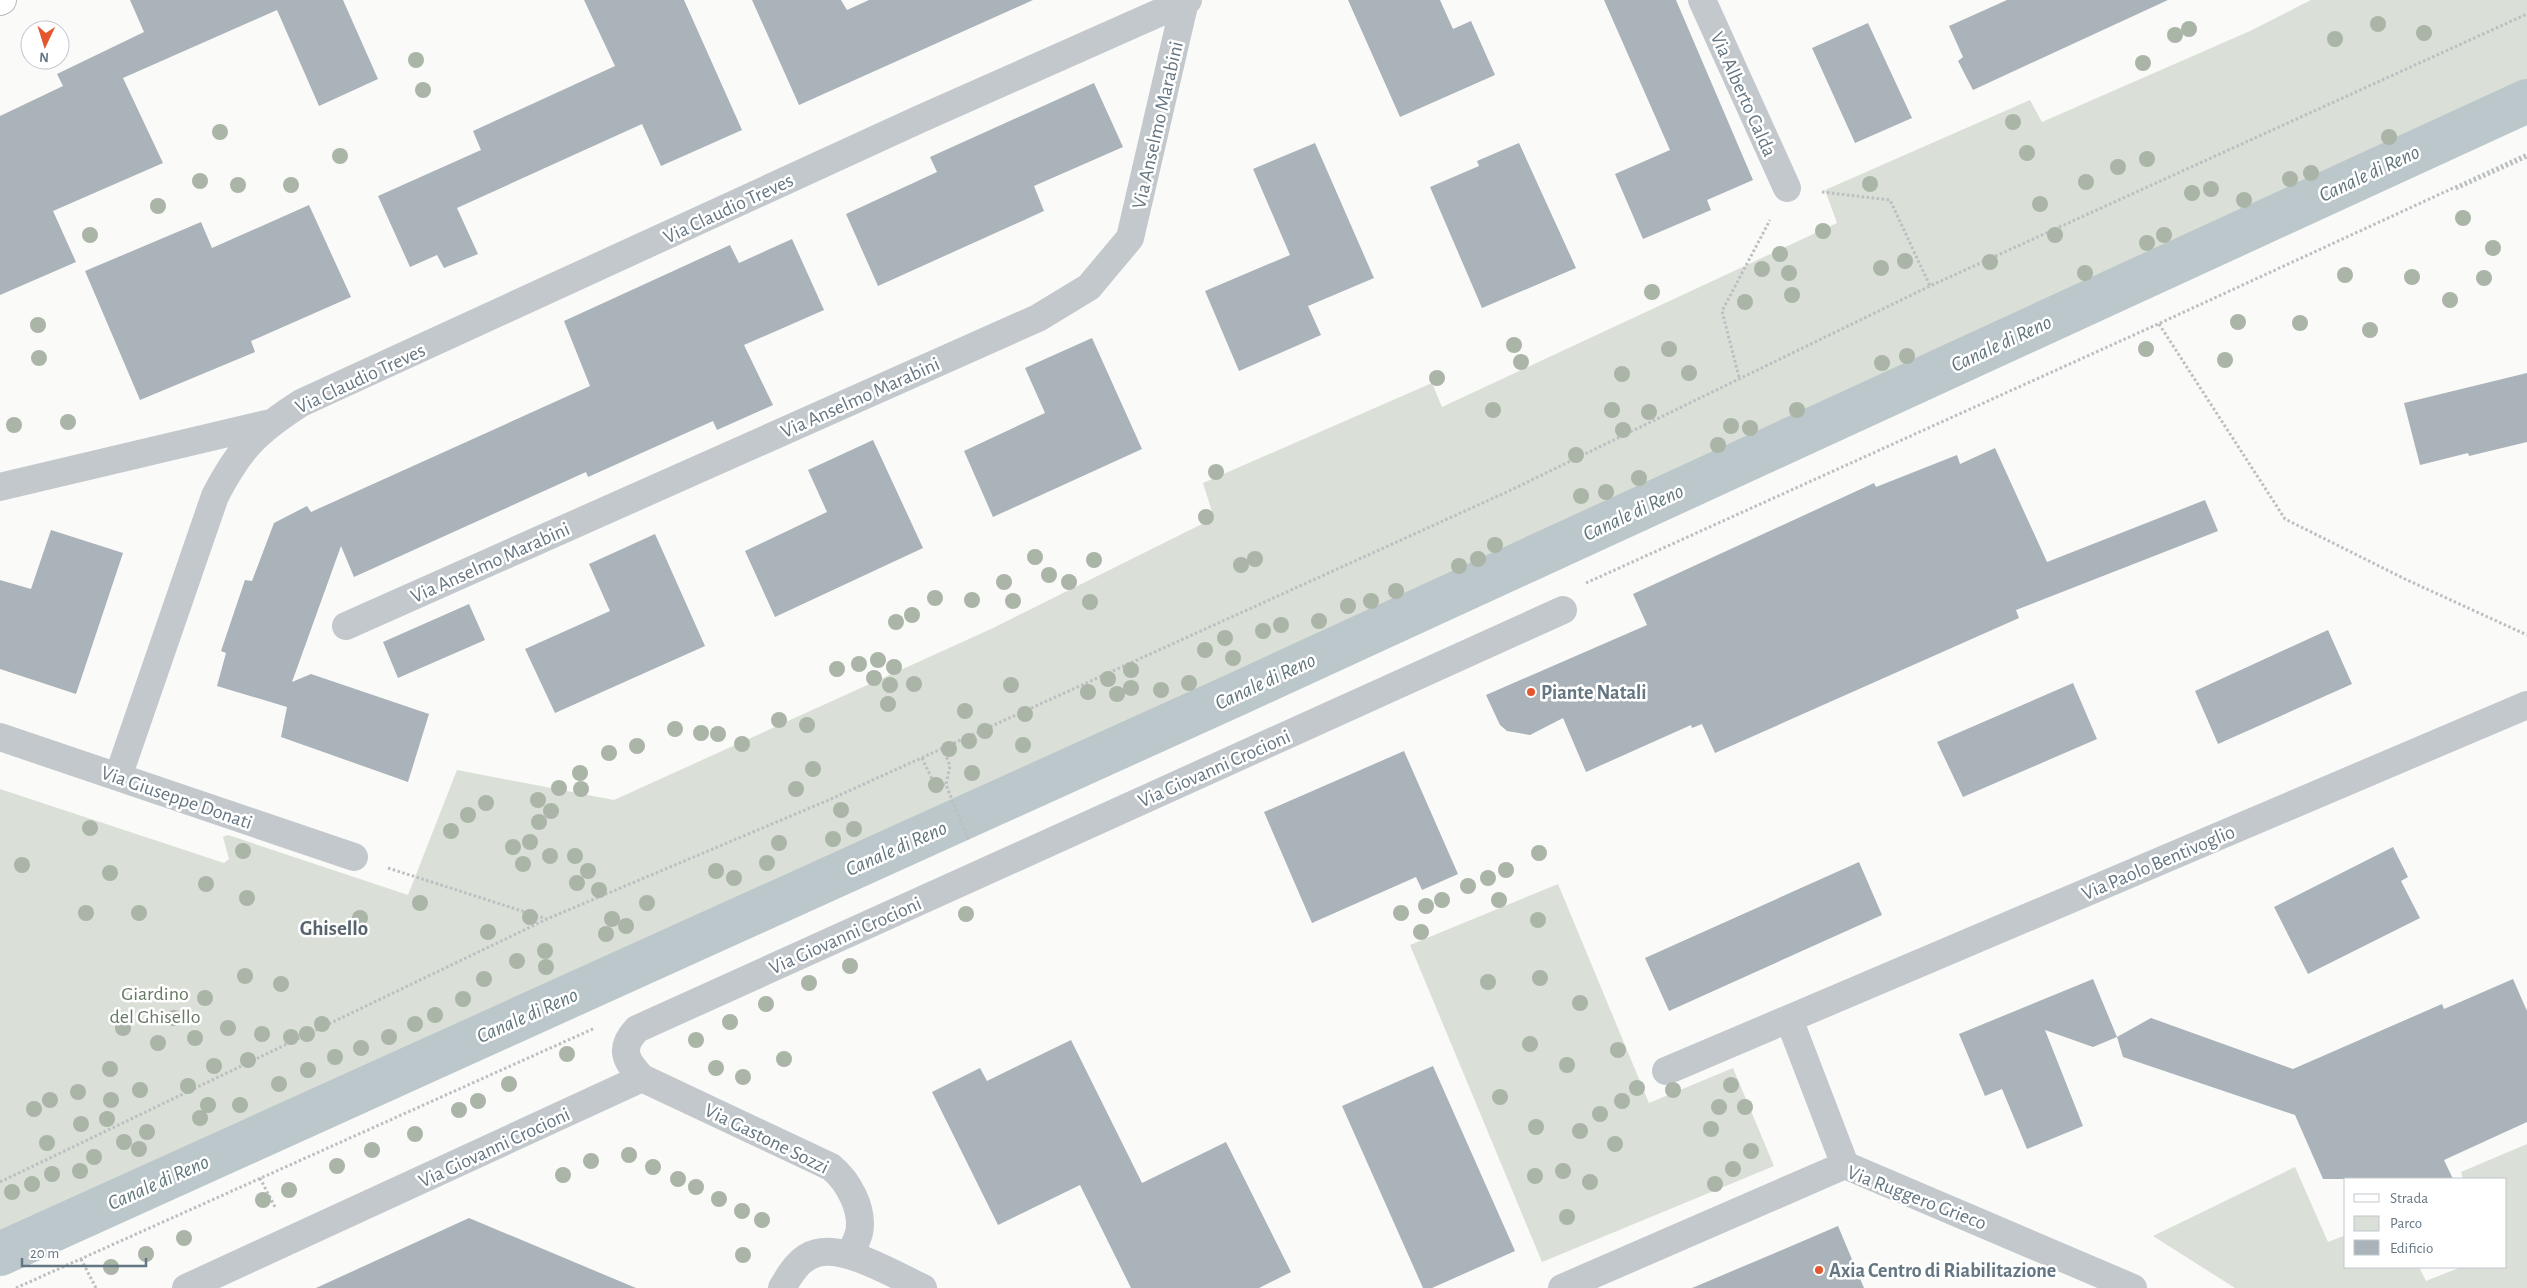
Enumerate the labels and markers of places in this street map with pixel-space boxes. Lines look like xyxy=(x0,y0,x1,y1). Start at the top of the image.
place label: Piante Natali xyxy=(1541,683,1647,703)
marker: Piante Natali xyxy=(1525,686,1537,698)
place label: Axia Centro di Riabilitazione xyxy=(1829,1261,2056,1281)
marker: Axia Centro di Riabilitazione xyxy=(1813,1264,1825,1276)

